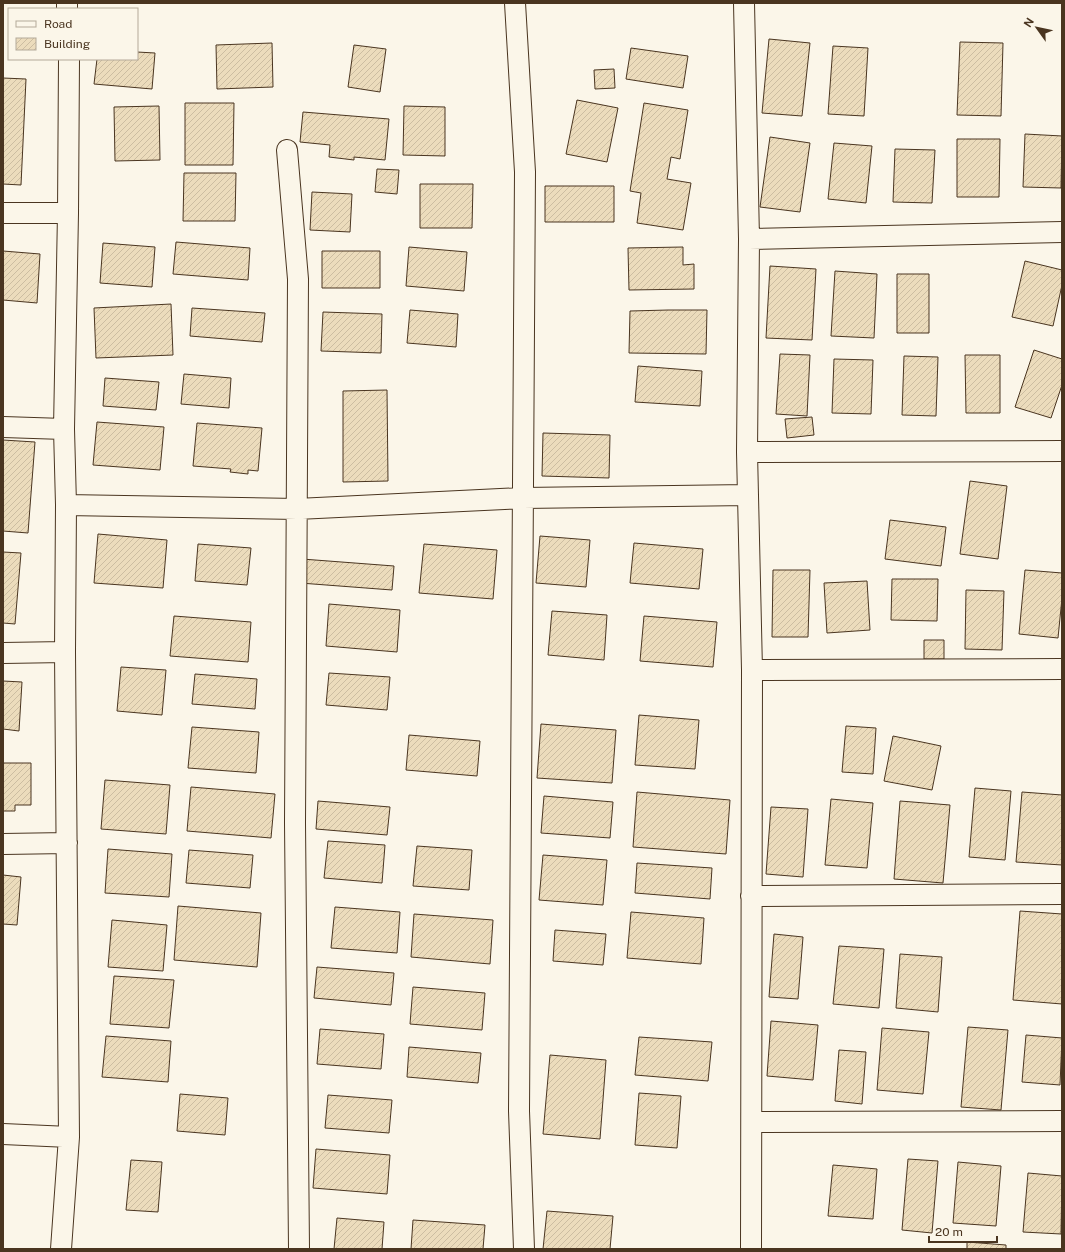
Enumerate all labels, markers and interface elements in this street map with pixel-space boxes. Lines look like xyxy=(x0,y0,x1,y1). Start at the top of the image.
legend xyxy=(8,8,138,60)
north arrow xyxy=(1017,8,1057,48)
text: N xyxy=(1021,16,1036,29)
text: Road xyxy=(44,17,72,31)
text: Building xyxy=(44,37,90,51)
scale bar xyxy=(929,1218,997,1244)
text: 20 m xyxy=(935,1225,963,1239)

